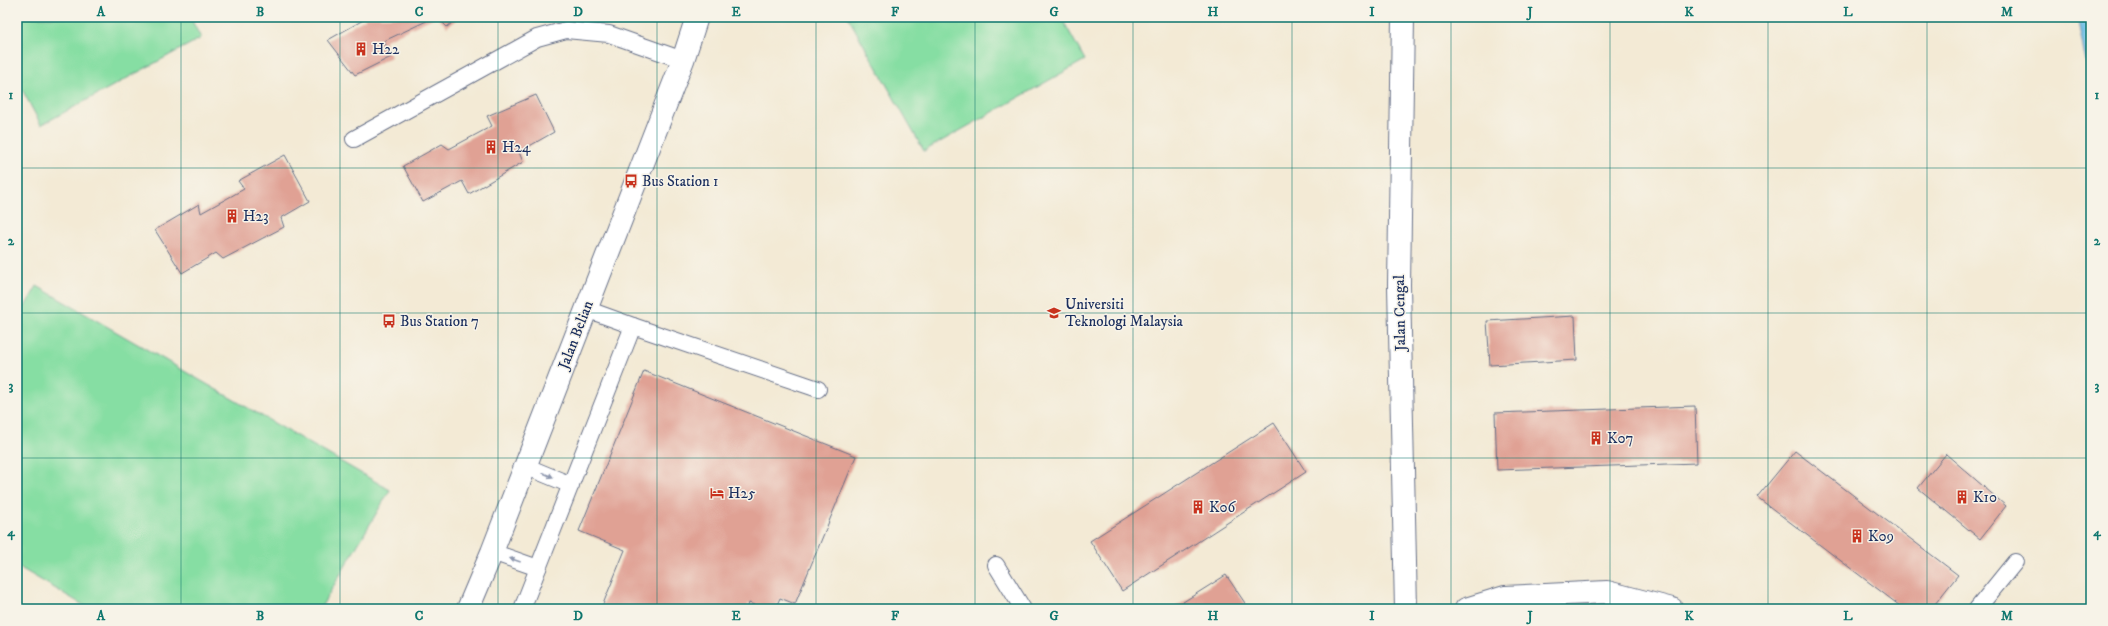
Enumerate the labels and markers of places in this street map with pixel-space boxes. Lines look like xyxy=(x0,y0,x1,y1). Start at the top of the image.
place label: H22 xyxy=(372,40,400,59)
building icon: H22 xyxy=(353,41,369,57)
place label: H24 xyxy=(502,138,531,157)
building icon: H24 xyxy=(483,139,499,155)
place label: Bus Station 1 xyxy=(642,172,719,191)
bus stop icon: Bus Station 1 xyxy=(623,173,639,189)
place label: H23 xyxy=(243,207,269,226)
building icon: H23 xyxy=(224,208,240,224)
place label: Universiti Teknologi Malaysia xyxy=(1065,295,1184,331)
school or university icon: Universiti Teknologi Malaysia xyxy=(1046,305,1062,321)
place label: Bus Station 7 xyxy=(400,312,479,331)
bus stop icon: Bus Station 7 xyxy=(381,313,397,329)
place label: K07 xyxy=(1607,429,1634,448)
building icon: K07 xyxy=(1588,430,1604,446)
place label: H25 xyxy=(728,484,756,503)
hotel icon: H25 xyxy=(709,485,725,501)
place label: K10 xyxy=(1973,488,1997,507)
building icon: K10 xyxy=(1954,489,1970,505)
place label: K06 xyxy=(1209,498,1237,517)
building icon: K06 xyxy=(1190,499,1206,515)
place label: K09 xyxy=(1868,527,1894,546)
building icon: K09 xyxy=(1849,528,1865,544)

